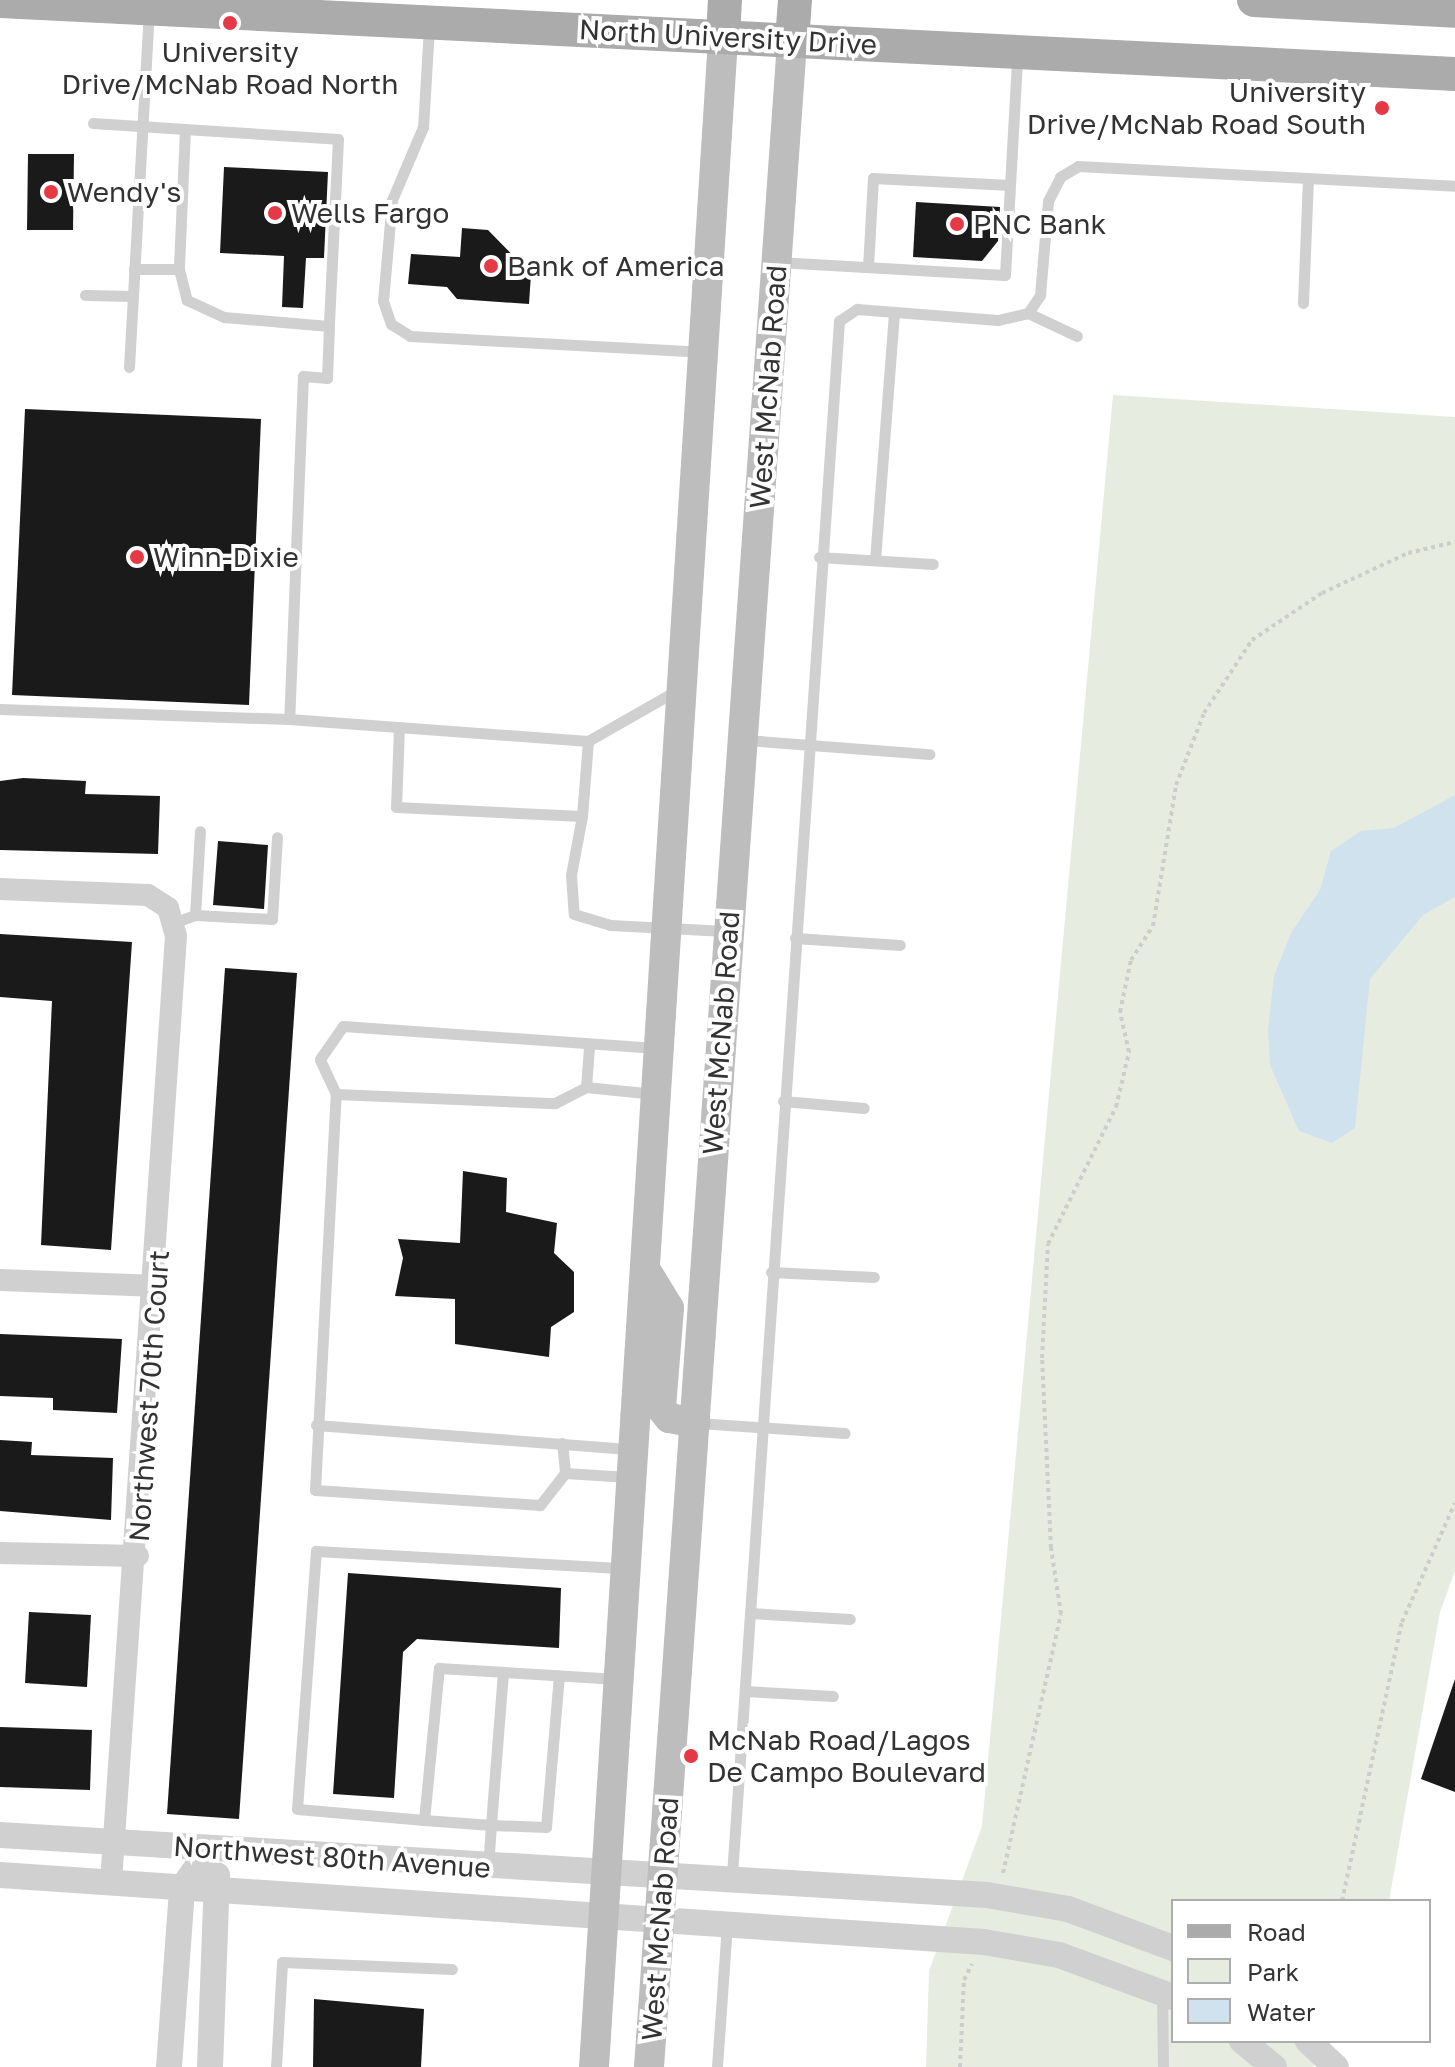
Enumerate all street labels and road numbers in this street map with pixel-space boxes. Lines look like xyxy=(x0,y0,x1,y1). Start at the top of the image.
street label: North University Drive xyxy=(578,12,878,62)
street label: West McNab Road xyxy=(743,264,793,510)
street label: West McNab Road xyxy=(696,910,746,1156)
street label: Northwest 70th Court xyxy=(122,1249,176,1543)
street label: West McNab Road xyxy=(635,1796,685,2042)
street label: Northwest 80th Avenue xyxy=(172,1829,492,1885)

